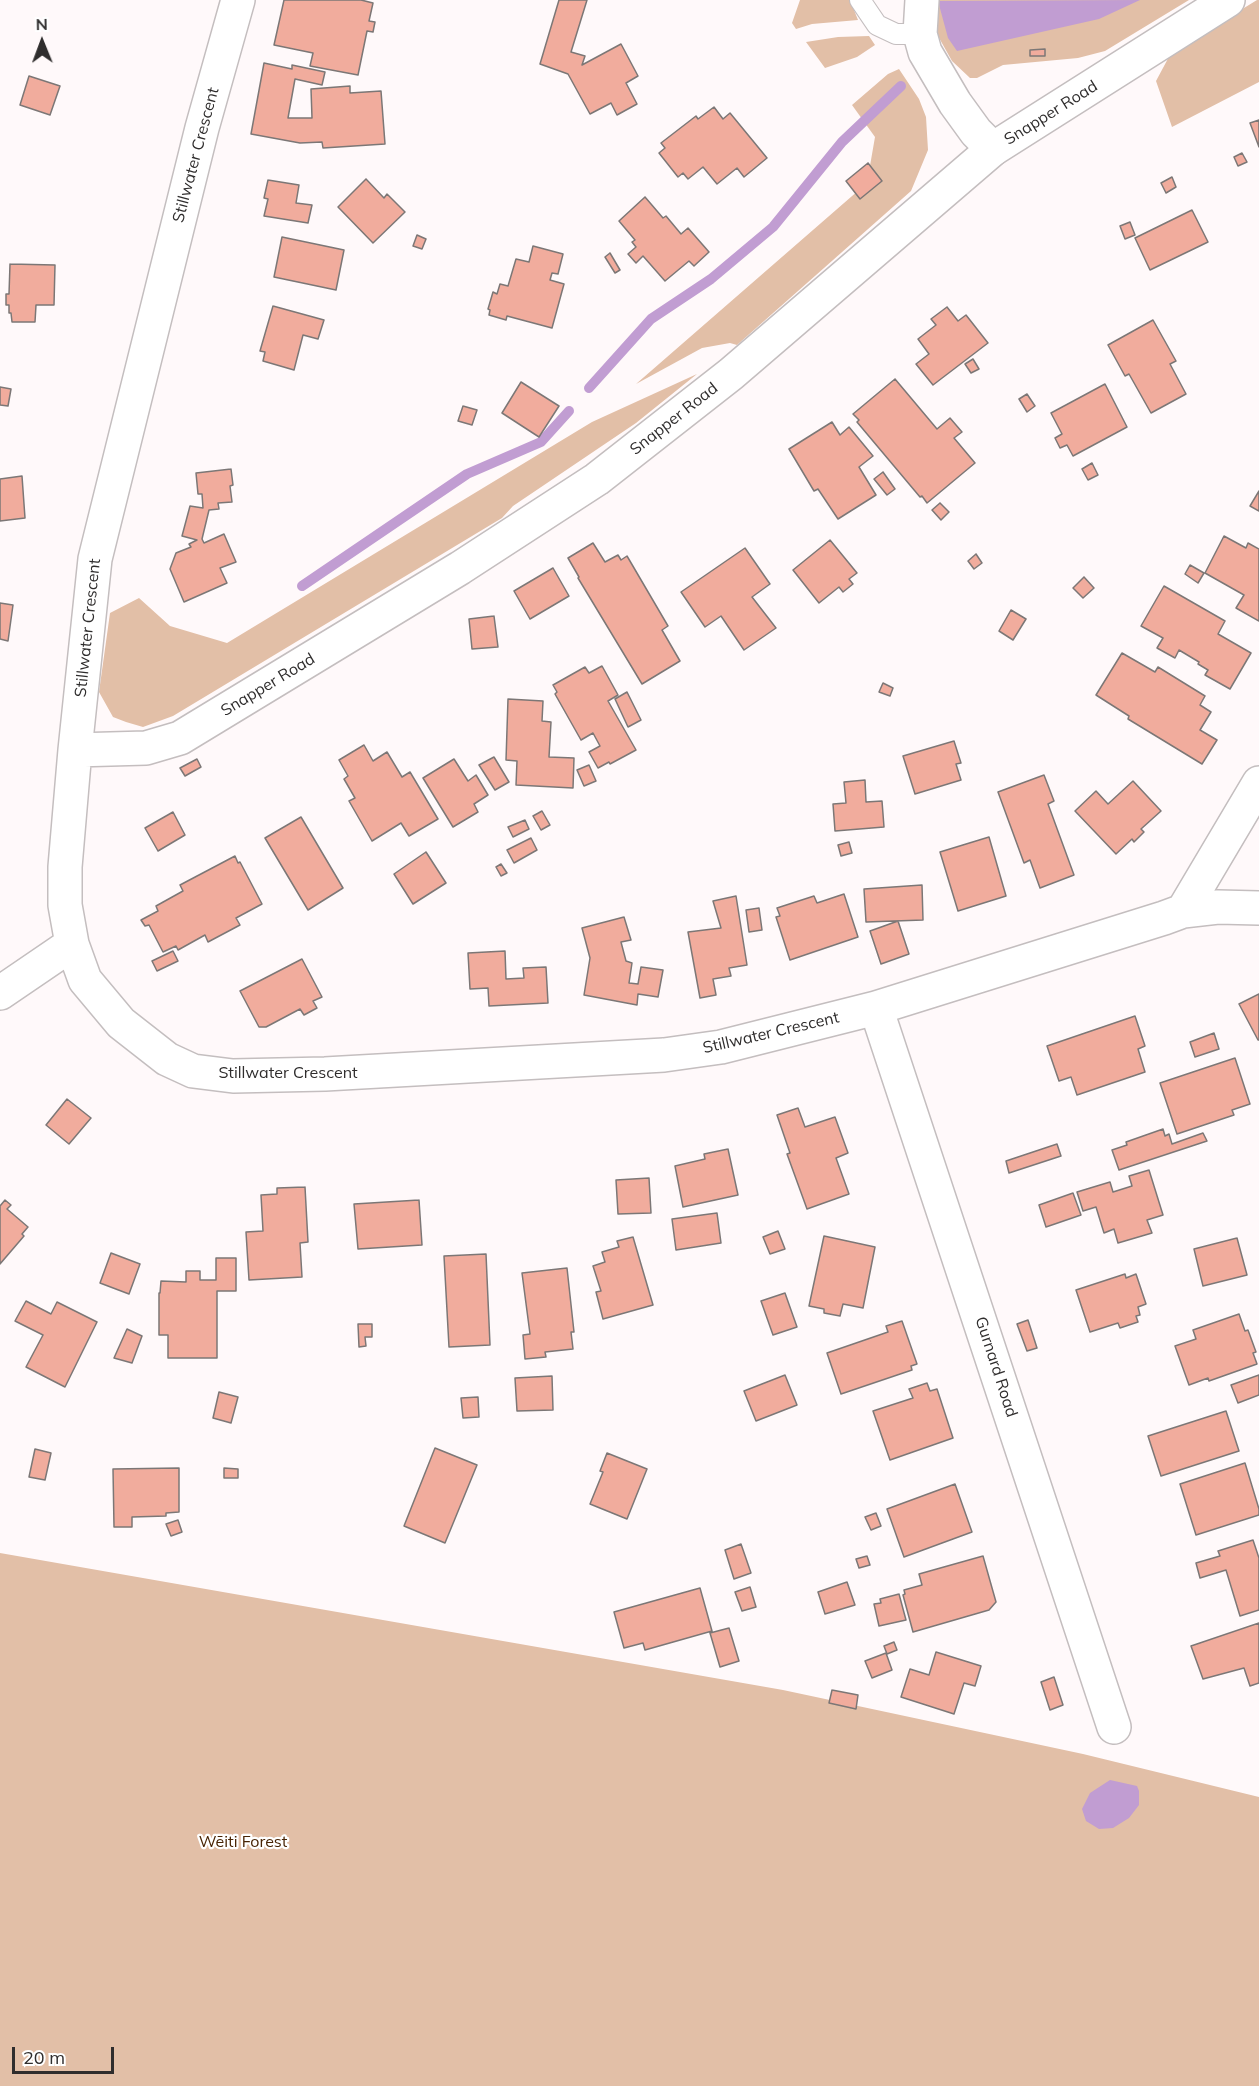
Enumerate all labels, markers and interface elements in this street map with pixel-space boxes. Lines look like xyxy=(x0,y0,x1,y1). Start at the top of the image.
north arrow xyxy=(12,12,72,72)
text: N xyxy=(35,14,48,34)
street label: Snapper Road xyxy=(1001,77,1101,149)
street label: Stillwater Crescent xyxy=(169,85,223,225)
street label: Snapper Road xyxy=(626,379,722,459)
street label: Stillwater Crescent xyxy=(71,558,105,698)
street label: Snapper Road xyxy=(218,649,318,721)
street label: Stillwater Crescent xyxy=(701,1008,841,1058)
street label: Stillwater Crescent xyxy=(218,1063,358,1083)
street label: Gurnard Road xyxy=(971,1314,1021,1420)
park label: Wēiti Forest xyxy=(199,1832,287,1852)
scale bar xyxy=(15,2035,117,2073)
text: 20 m xyxy=(23,2046,65,2069)

